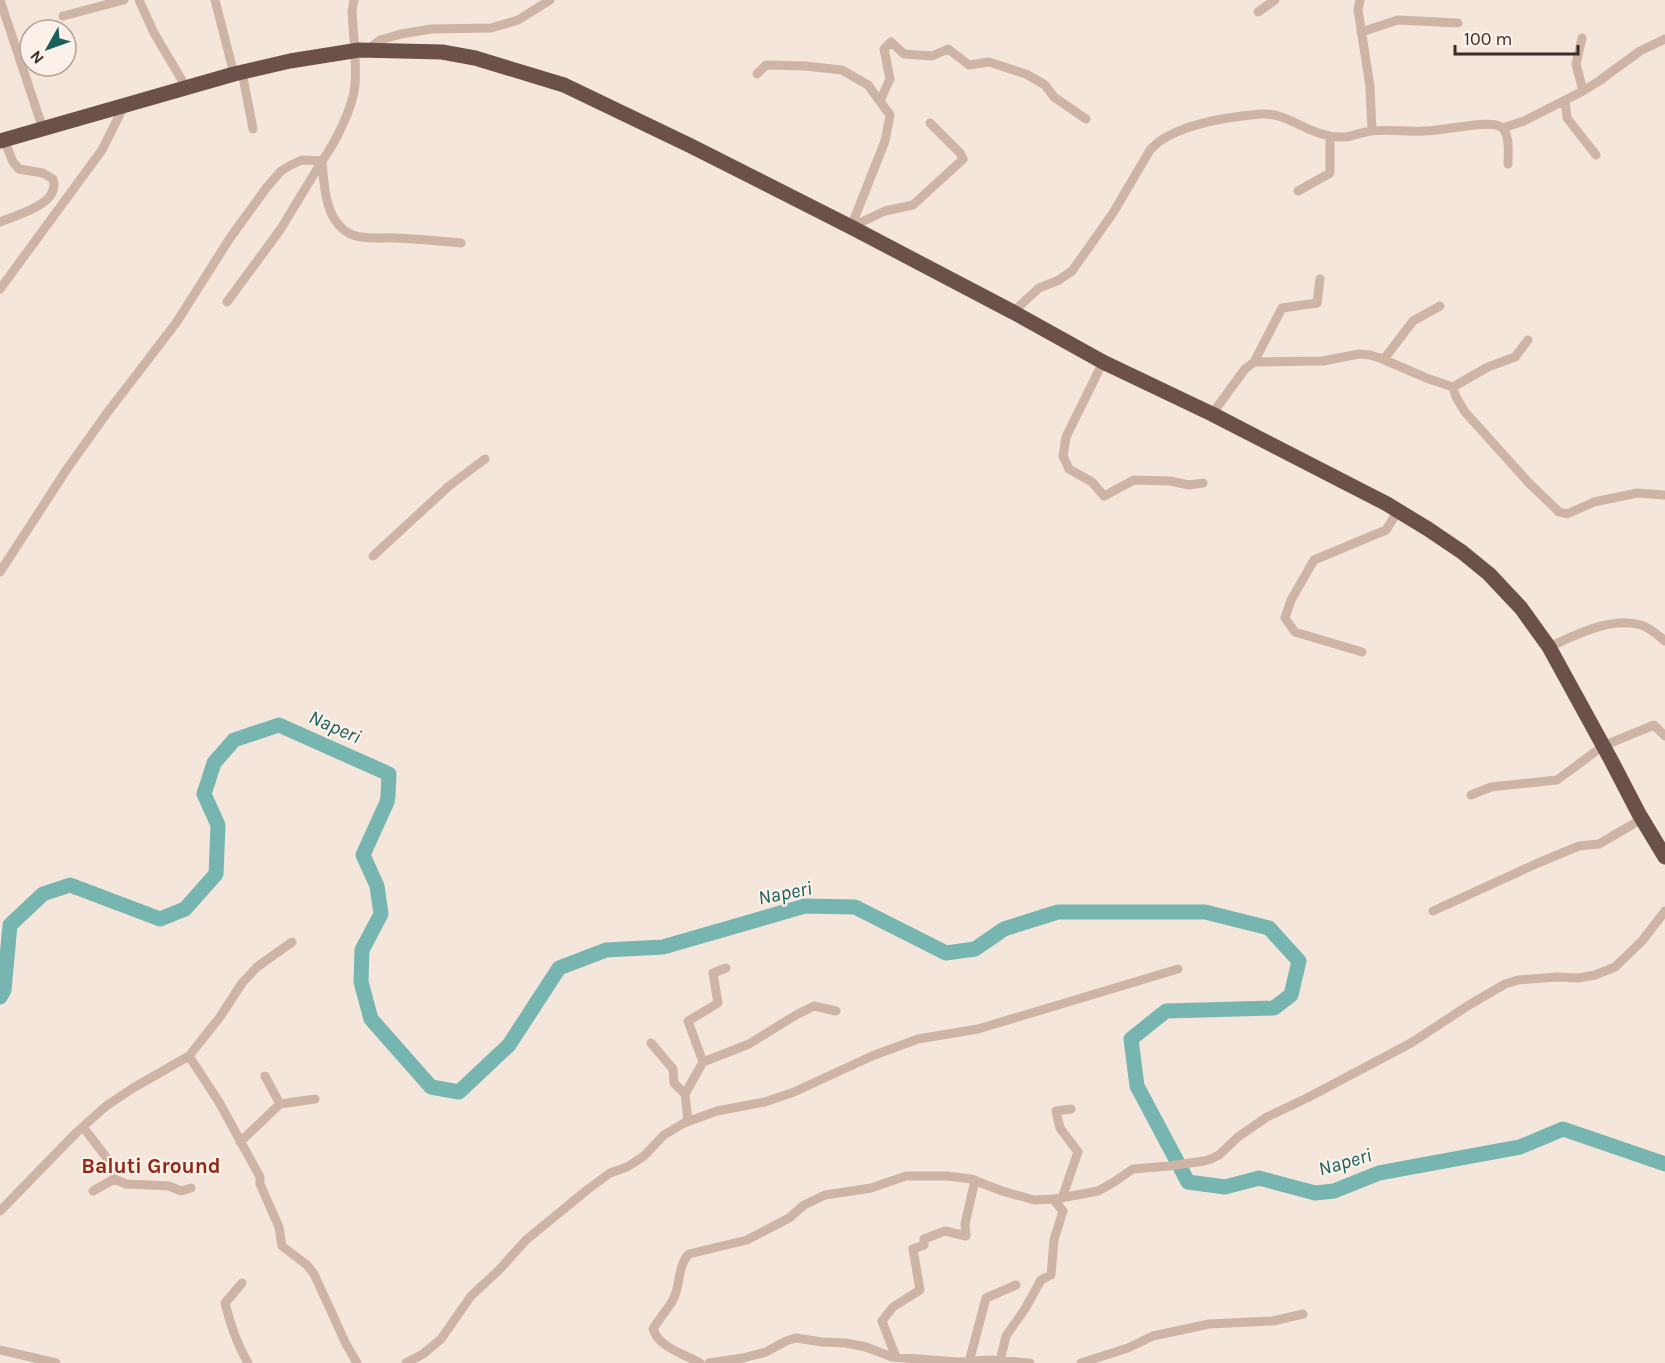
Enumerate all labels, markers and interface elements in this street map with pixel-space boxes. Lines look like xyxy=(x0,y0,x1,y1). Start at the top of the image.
north arrow xyxy=(18,18,78,78)
scale bar xyxy=(1455,18,1578,56)
text: 100 m xyxy=(1464,28,1512,50)
text: N xyxy=(26,47,48,68)
water label: Naperi xyxy=(305,705,365,749)
water label: Naperi xyxy=(756,877,814,909)
water label: Naperi xyxy=(1316,1143,1374,1181)
district label: Baluti Ground xyxy=(81,1154,221,1178)

